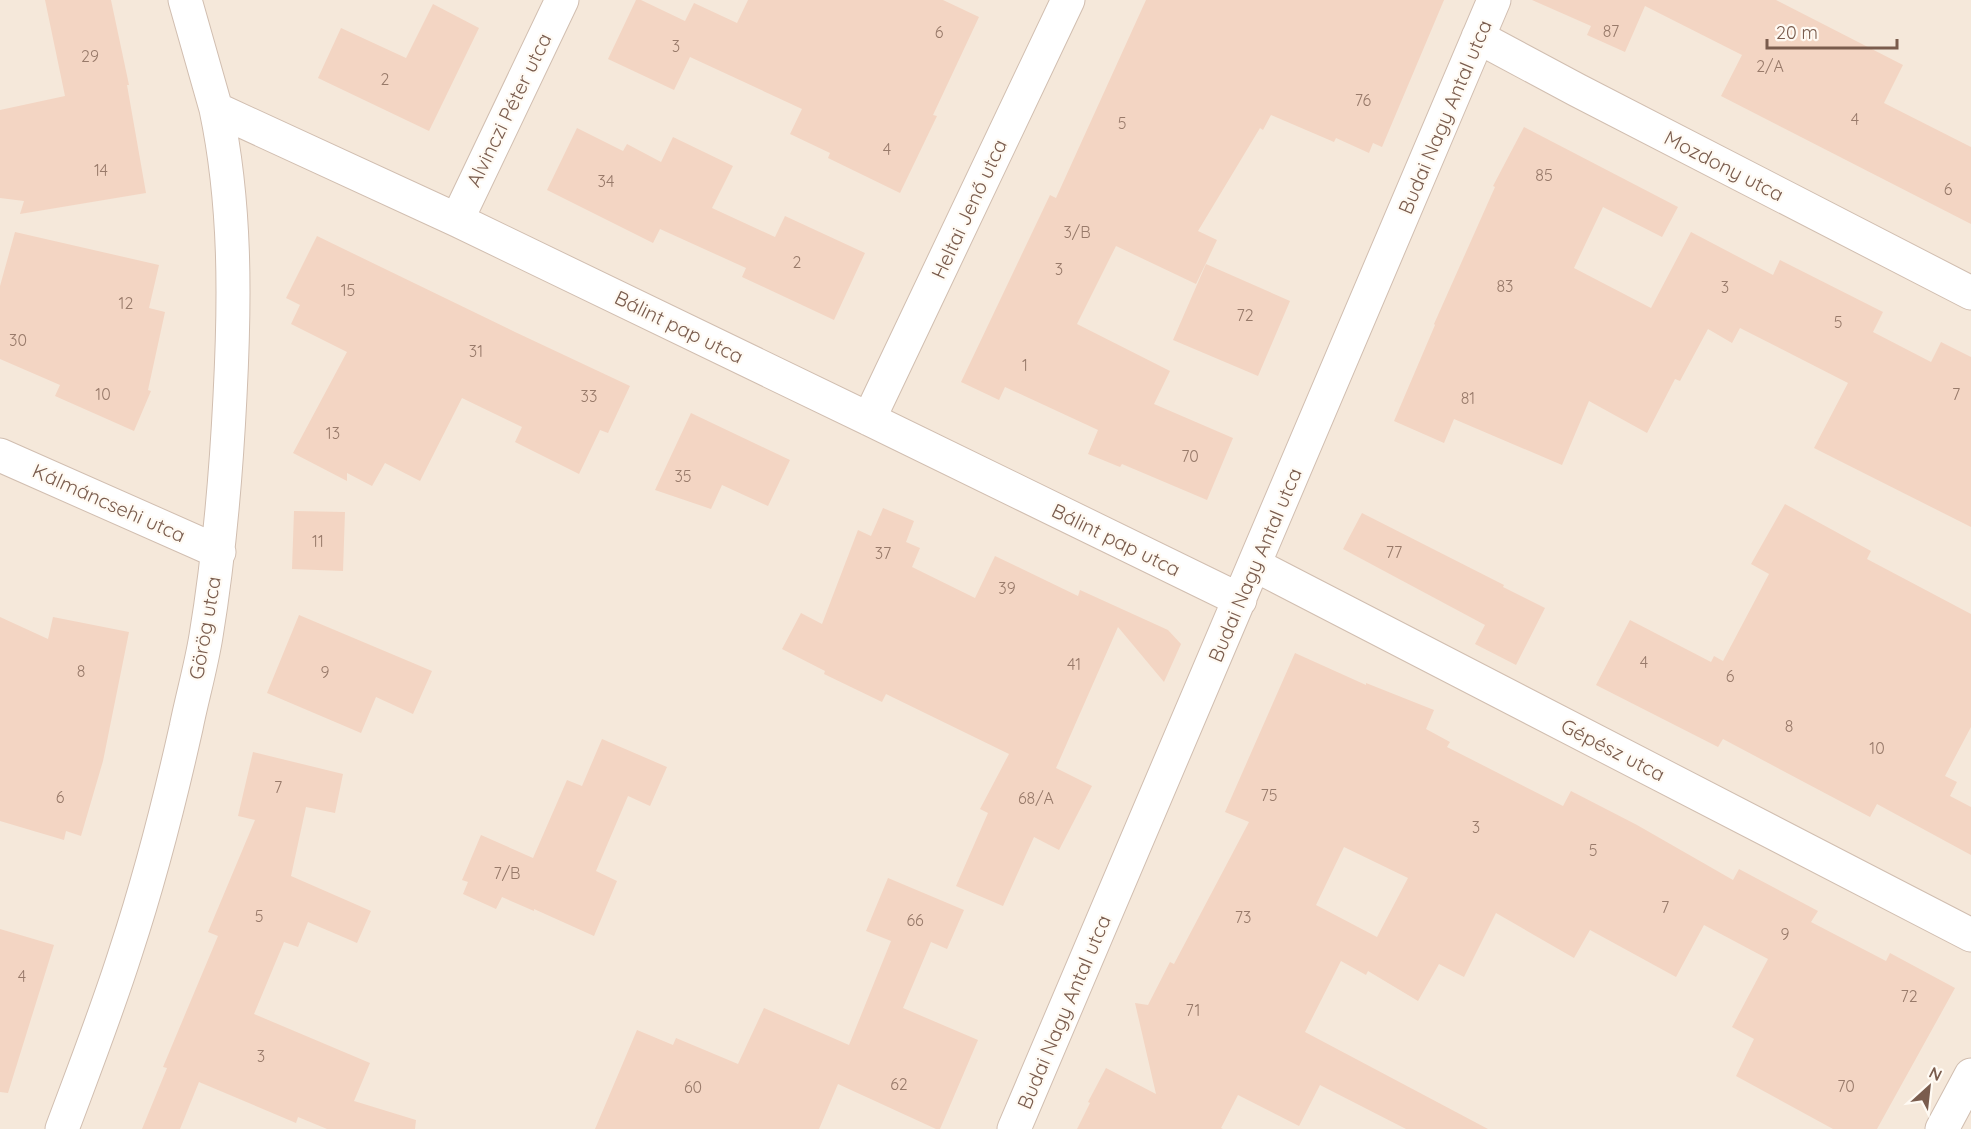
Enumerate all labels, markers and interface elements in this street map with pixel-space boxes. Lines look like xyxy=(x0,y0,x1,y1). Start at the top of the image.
scale bar xyxy=(1767,12,1898,50)
street label: Budai Nagy Antal utca xyxy=(1392,16,1497,218)
house number: 87 xyxy=(1603,21,1619,41)
text: 20 m xyxy=(1776,21,1818,44)
house number: 6 xyxy=(935,22,944,42)
street label: Alvinczi Péter utca xyxy=(461,29,557,191)
house number: 3 xyxy=(672,36,680,56)
house number: 29 xyxy=(81,46,99,66)
house number: 2/A xyxy=(1756,56,1784,76)
house number: 2 xyxy=(381,69,390,89)
house number: 76 xyxy=(1355,90,1372,110)
house number: 4 xyxy=(1851,109,1859,129)
house number: 5 xyxy=(1118,113,1126,133)
street label: Mozdony utca xyxy=(1660,125,1788,206)
street label: Heltai Jenő utca xyxy=(925,135,1012,283)
house number: 4 xyxy=(883,139,891,159)
house number: 14 xyxy=(94,160,108,180)
house number: 85 xyxy=(1535,165,1553,185)
house number: 34 xyxy=(598,171,614,191)
house number: 6 xyxy=(1944,179,1953,199)
house number: 3/B xyxy=(1063,222,1091,242)
house number: 2 xyxy=(793,252,802,272)
house number: 3 xyxy=(1055,259,1063,279)
house number: 83 xyxy=(1496,276,1514,296)
house number: 3 xyxy=(1721,277,1729,297)
house number: 15 xyxy=(341,280,355,300)
street label: Bálint pap utca xyxy=(611,285,748,369)
house number: 12 xyxy=(119,293,134,313)
house number: 72 xyxy=(1236,305,1254,325)
house number: 5 xyxy=(1834,312,1842,332)
house number: 30 xyxy=(9,330,27,350)
house number: 31 xyxy=(469,341,483,361)
house number: 1 xyxy=(1022,355,1028,375)
house number: 10 xyxy=(95,384,111,404)
house number: 7 xyxy=(1952,384,1960,404)
house number: 33 xyxy=(581,386,597,406)
house number: 81 xyxy=(1461,388,1475,408)
house number: 13 xyxy=(326,423,340,443)
house number: 70 xyxy=(1181,446,1199,466)
street label: Kálmáncsehi utca xyxy=(29,458,190,547)
street label: Budai Nagy Antal utca xyxy=(1202,464,1307,666)
house number: 35 xyxy=(674,466,692,486)
street label: Bálint pap utca xyxy=(1048,498,1185,582)
house number: 11 xyxy=(312,531,324,551)
house number: 77 xyxy=(1386,542,1402,562)
house number: 37 xyxy=(875,543,891,563)
street label: Görög utca xyxy=(183,574,226,681)
house number: 39 xyxy=(998,578,1016,598)
house number: 4 xyxy=(1640,652,1648,672)
house number: 41 xyxy=(1067,654,1081,674)
house number: 8 xyxy=(77,661,85,681)
house number: 9 xyxy=(321,662,330,682)
house number: 6 xyxy=(1726,666,1735,686)
street label: Gépész utca xyxy=(1557,713,1670,786)
house number: 8 xyxy=(1785,716,1793,736)
house number: 10 xyxy=(1869,738,1885,758)
house number: 7 xyxy=(274,777,282,797)
house number: 75 xyxy=(1261,785,1277,805)
house number: 6 xyxy=(56,787,65,807)
house number: 68/A xyxy=(1018,788,1054,808)
house number: 3 xyxy=(1472,817,1480,837)
house number: 5 xyxy=(1589,840,1597,860)
house number: 7/B xyxy=(494,863,520,883)
house number: 7 xyxy=(1661,897,1669,917)
house number: 5 xyxy=(255,906,263,926)
house number: 73 xyxy=(1235,907,1251,927)
house number: 66 xyxy=(906,910,924,930)
street label: Budai Nagy Antal utca xyxy=(1011,911,1116,1113)
house number: 9 xyxy=(1781,924,1790,944)
house number: 4 xyxy=(18,966,26,986)
house number: 72 xyxy=(1900,986,1918,1006)
house number: 71 xyxy=(1186,1000,1200,1020)
house number: 3 xyxy=(257,1046,265,1066)
north arrow xyxy=(1899,1057,1959,1117)
text: N xyxy=(1926,1062,1946,1085)
house number: 62 xyxy=(890,1074,908,1094)
house number: 70 xyxy=(1837,1076,1855,1096)
house number: 60 xyxy=(684,1077,702,1097)

